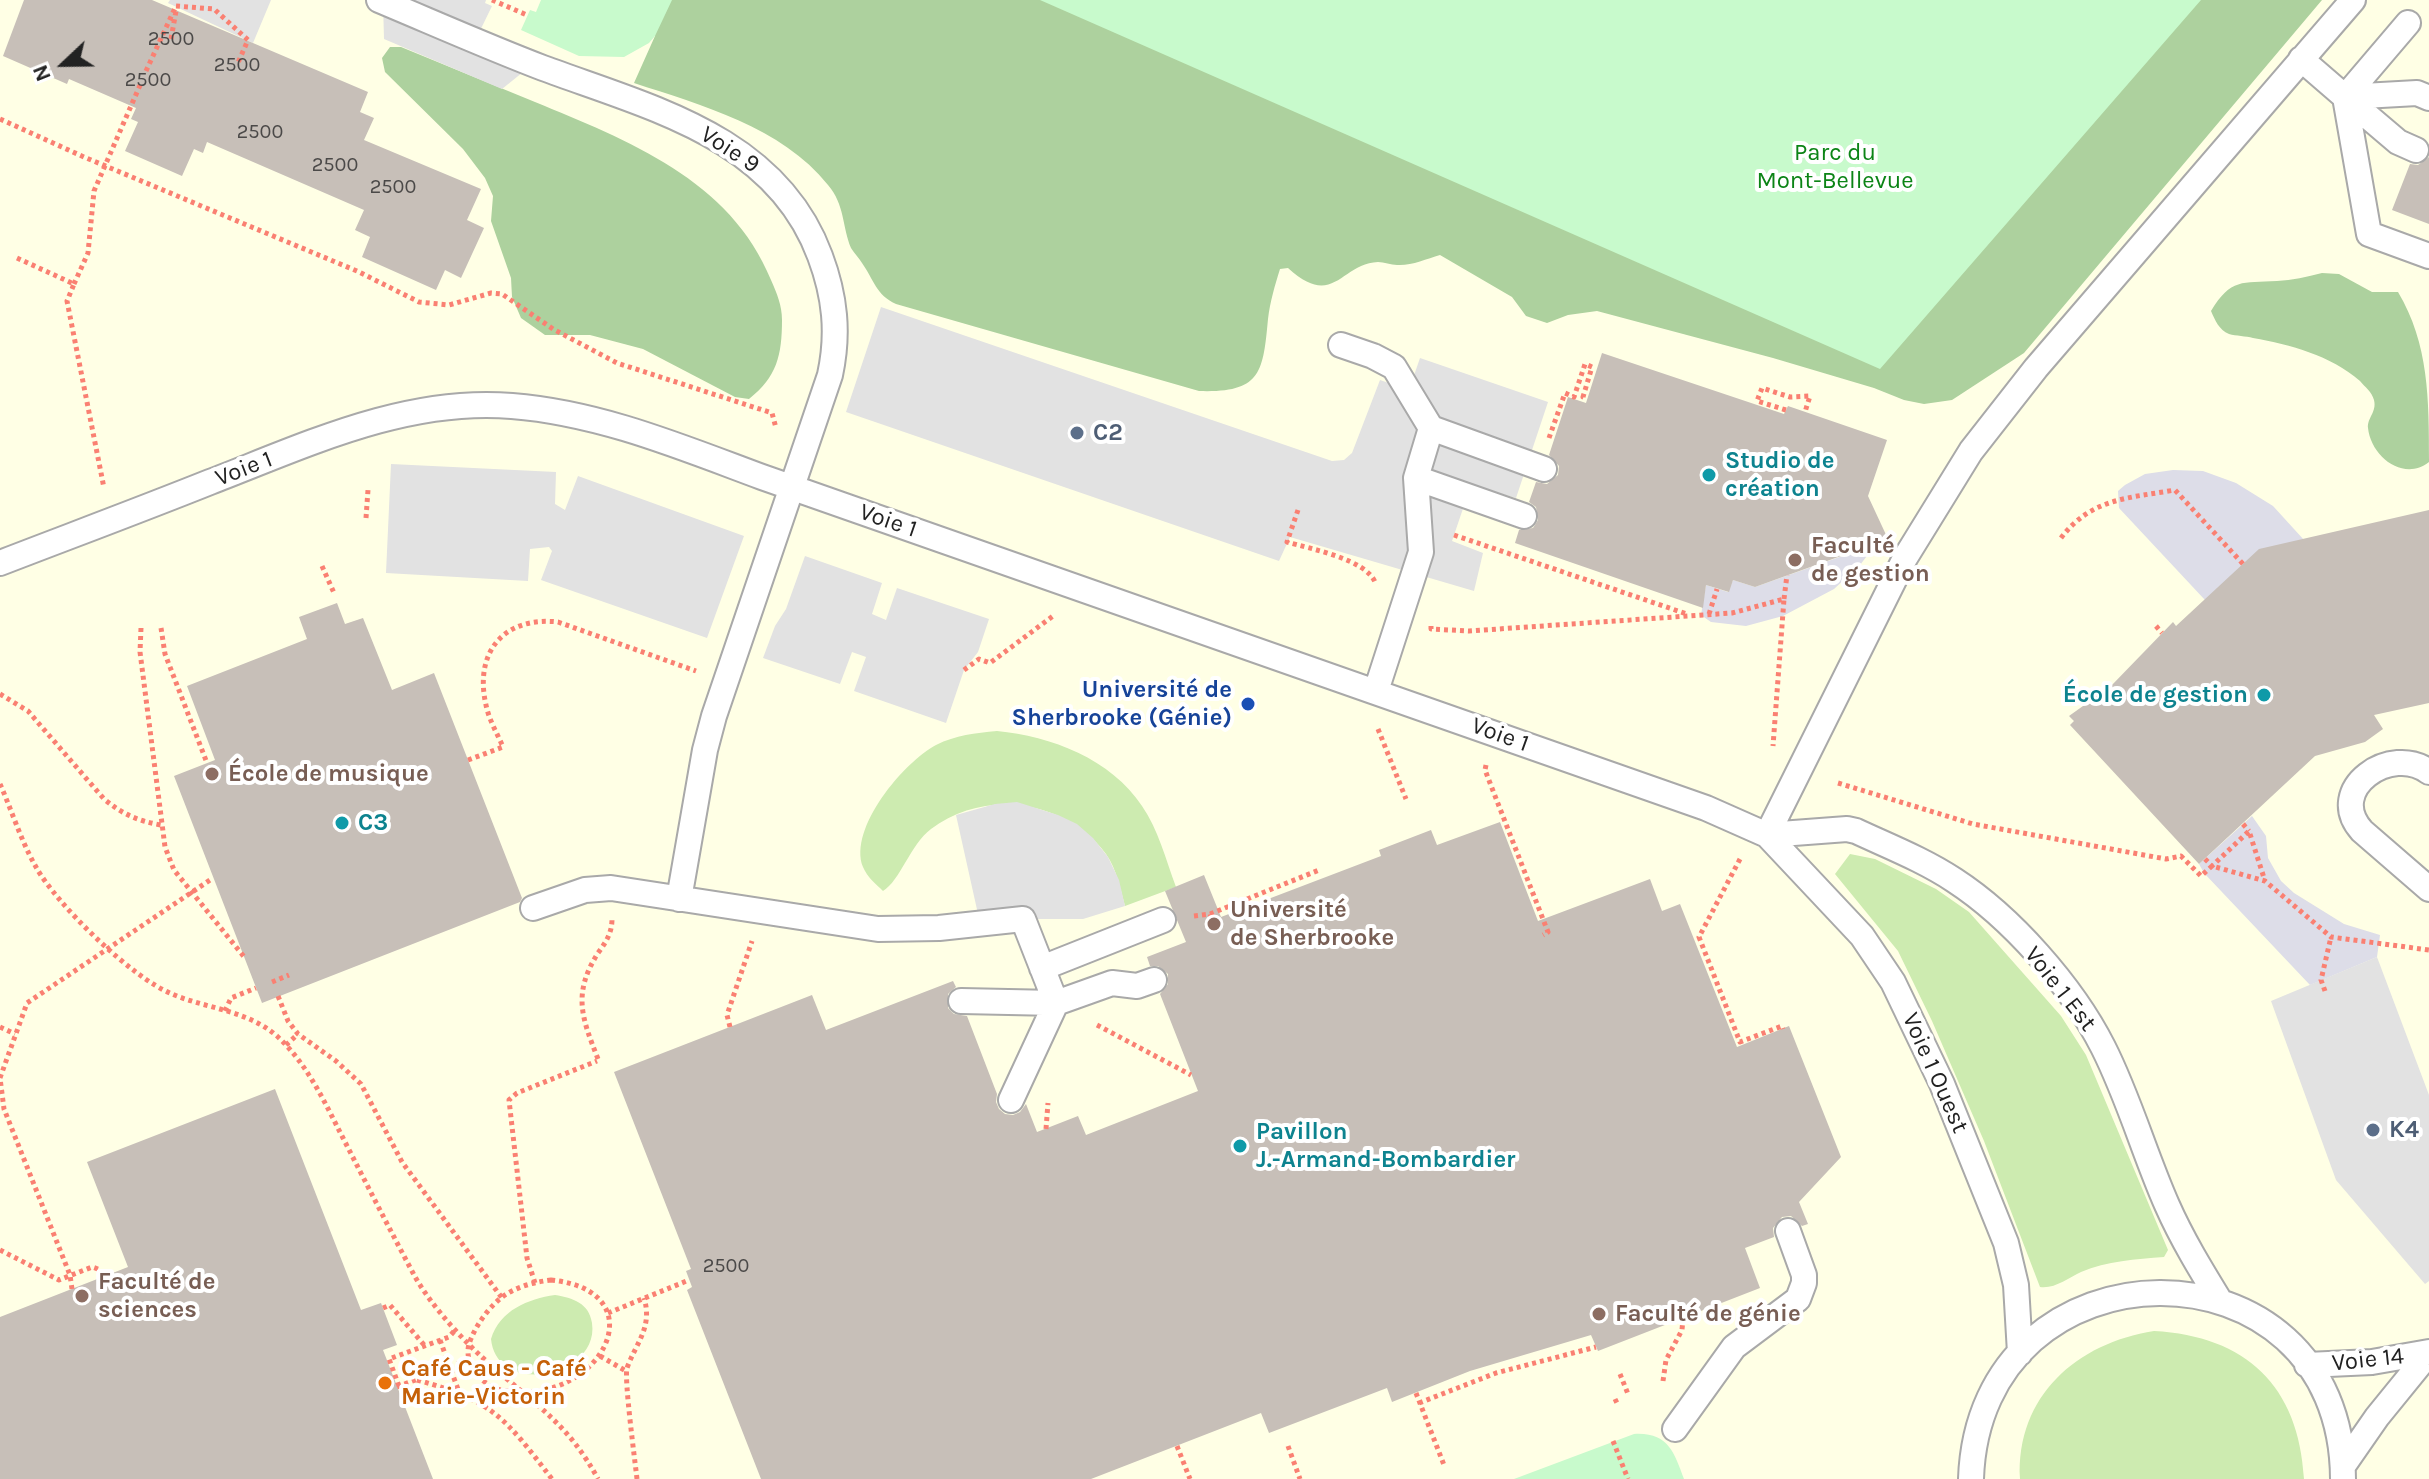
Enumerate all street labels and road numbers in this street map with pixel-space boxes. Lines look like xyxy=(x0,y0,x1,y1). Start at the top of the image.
street label: Voie 9 xyxy=(695,120,765,180)
street label: Voie 1 xyxy=(211,445,277,493)
street label: Voie 1 xyxy=(855,498,921,544)
street label: Voie 1 xyxy=(1467,711,1533,759)
street label: Voie 1 Est xyxy=(2018,941,2102,1037)
street label: Voie 1 Ouest xyxy=(1896,1008,1974,1138)
street label: Voie 14 xyxy=(2331,1342,2405,1378)

